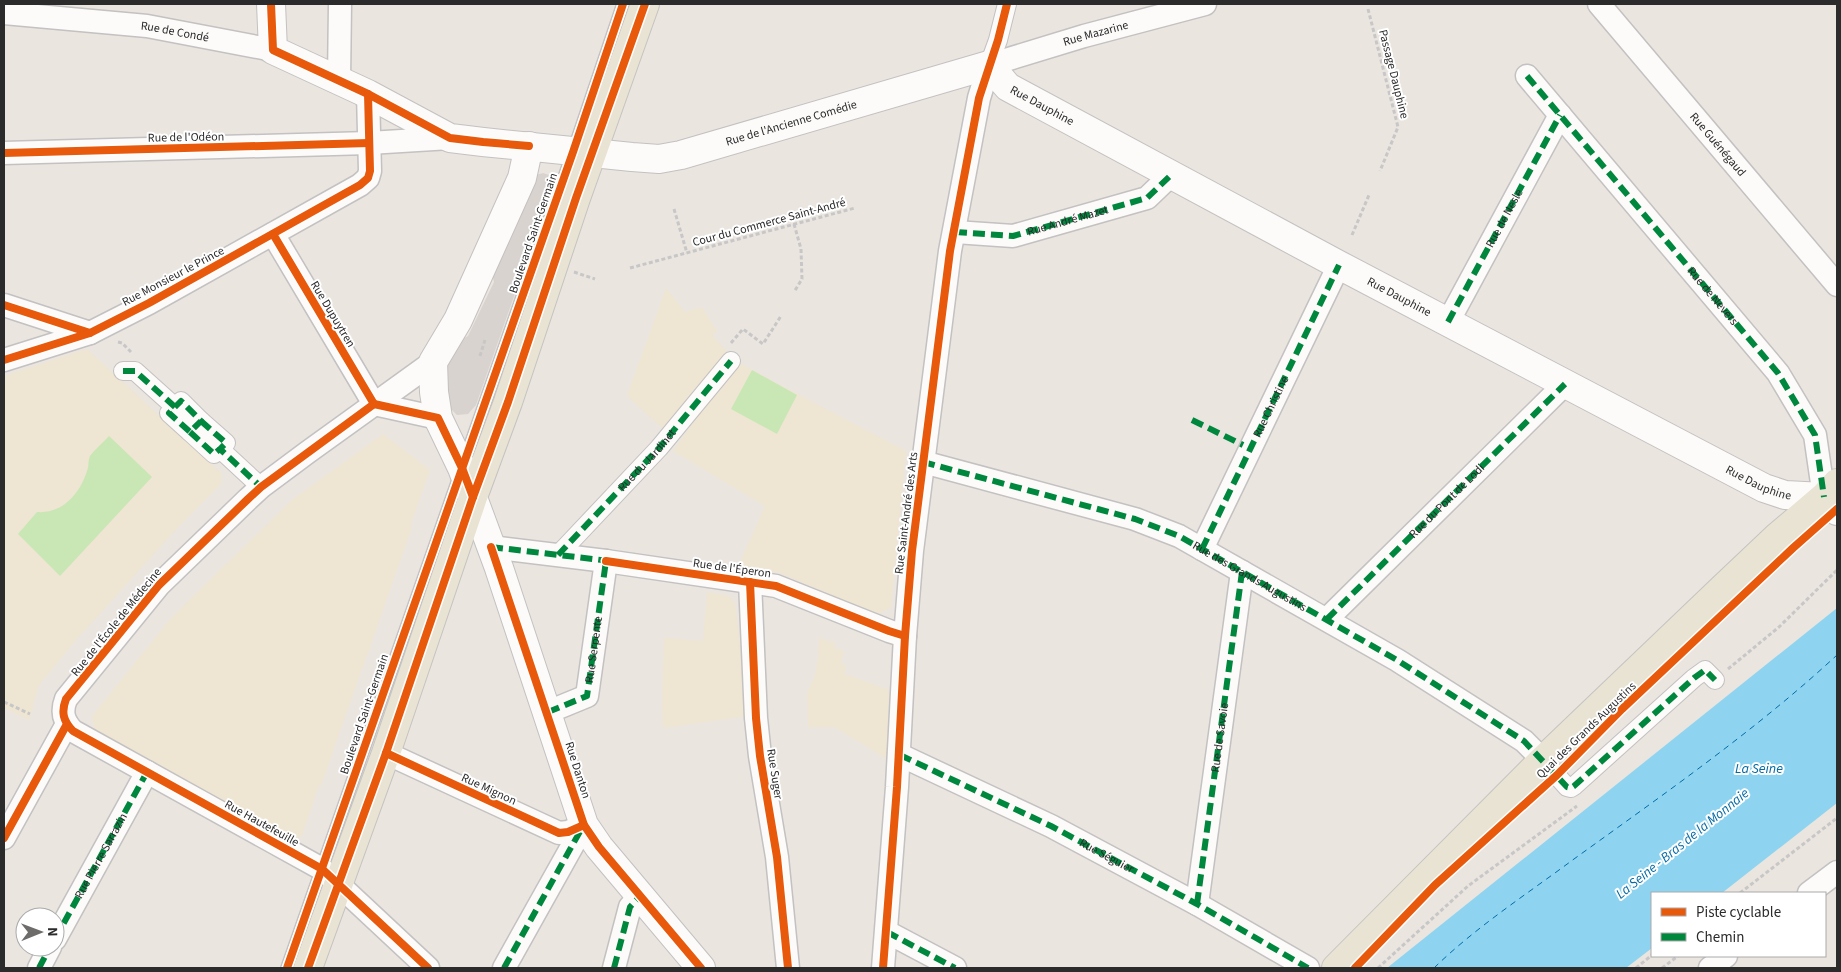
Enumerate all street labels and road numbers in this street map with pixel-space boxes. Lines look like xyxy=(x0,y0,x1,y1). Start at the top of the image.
street label: Rue de Condé xyxy=(140,17,211,47)
street label: Rue Mazarine xyxy=(1061,17,1130,51)
street label: Passage Dauphine xyxy=(1374,28,1413,121)
street label: Rue Dauphine xyxy=(1007,82,1077,130)
street label: Rue de l'Ancienne Comédie xyxy=(724,96,859,151)
street label: Rue Guénégaud xyxy=(1685,109,1750,180)
street label: Rue de l'Odéon xyxy=(148,128,224,147)
street label: Boulevard Saint-Germain xyxy=(505,171,562,296)
street label: Rue de Nesle xyxy=(1482,186,1527,251)
street label: Cour du Commerce Saint-André xyxy=(691,194,848,251)
street label: Rue André Mazet xyxy=(1025,201,1110,241)
street label: Rue Monsieur le Prince xyxy=(119,242,227,311)
street label: Rue de Nevers xyxy=(1683,264,1742,329)
street label: Rue Dauphine xyxy=(1364,273,1434,321)
street label: Rue Dupuytren xyxy=(306,278,359,351)
street label: Rue Christine xyxy=(1249,373,1293,441)
street label: Rue du Jardinet xyxy=(614,426,680,495)
street label: Rue Saint-André des Arts xyxy=(891,451,922,575)
street label: Rue du Pont de Lodi xyxy=(1405,460,1489,543)
street label: Rue Dauphine xyxy=(1722,461,1792,504)
street label: Rue des Grands Augustins xyxy=(1189,537,1310,616)
street label: Rue de l'Éperon xyxy=(692,555,772,582)
street label: Rue de l'École de Médecine xyxy=(67,564,166,680)
street label: Rue Serpente xyxy=(581,615,607,684)
street label: Boulevard Saint-Germain xyxy=(336,652,393,777)
street label: Quai des Grands Augustins xyxy=(1533,678,1640,783)
street label: Rue de Savoie xyxy=(1207,702,1233,774)
street label: Rue Danton xyxy=(560,740,595,801)
street label: Rue Suger xyxy=(762,748,787,801)
street label: Rue Mignon xyxy=(458,769,519,810)
street label: Rue Hautefeuille xyxy=(221,796,302,851)
street label: Rue Pierre Sarrazin xyxy=(71,810,132,902)
street label: Rue Séguier xyxy=(1076,835,1138,878)

